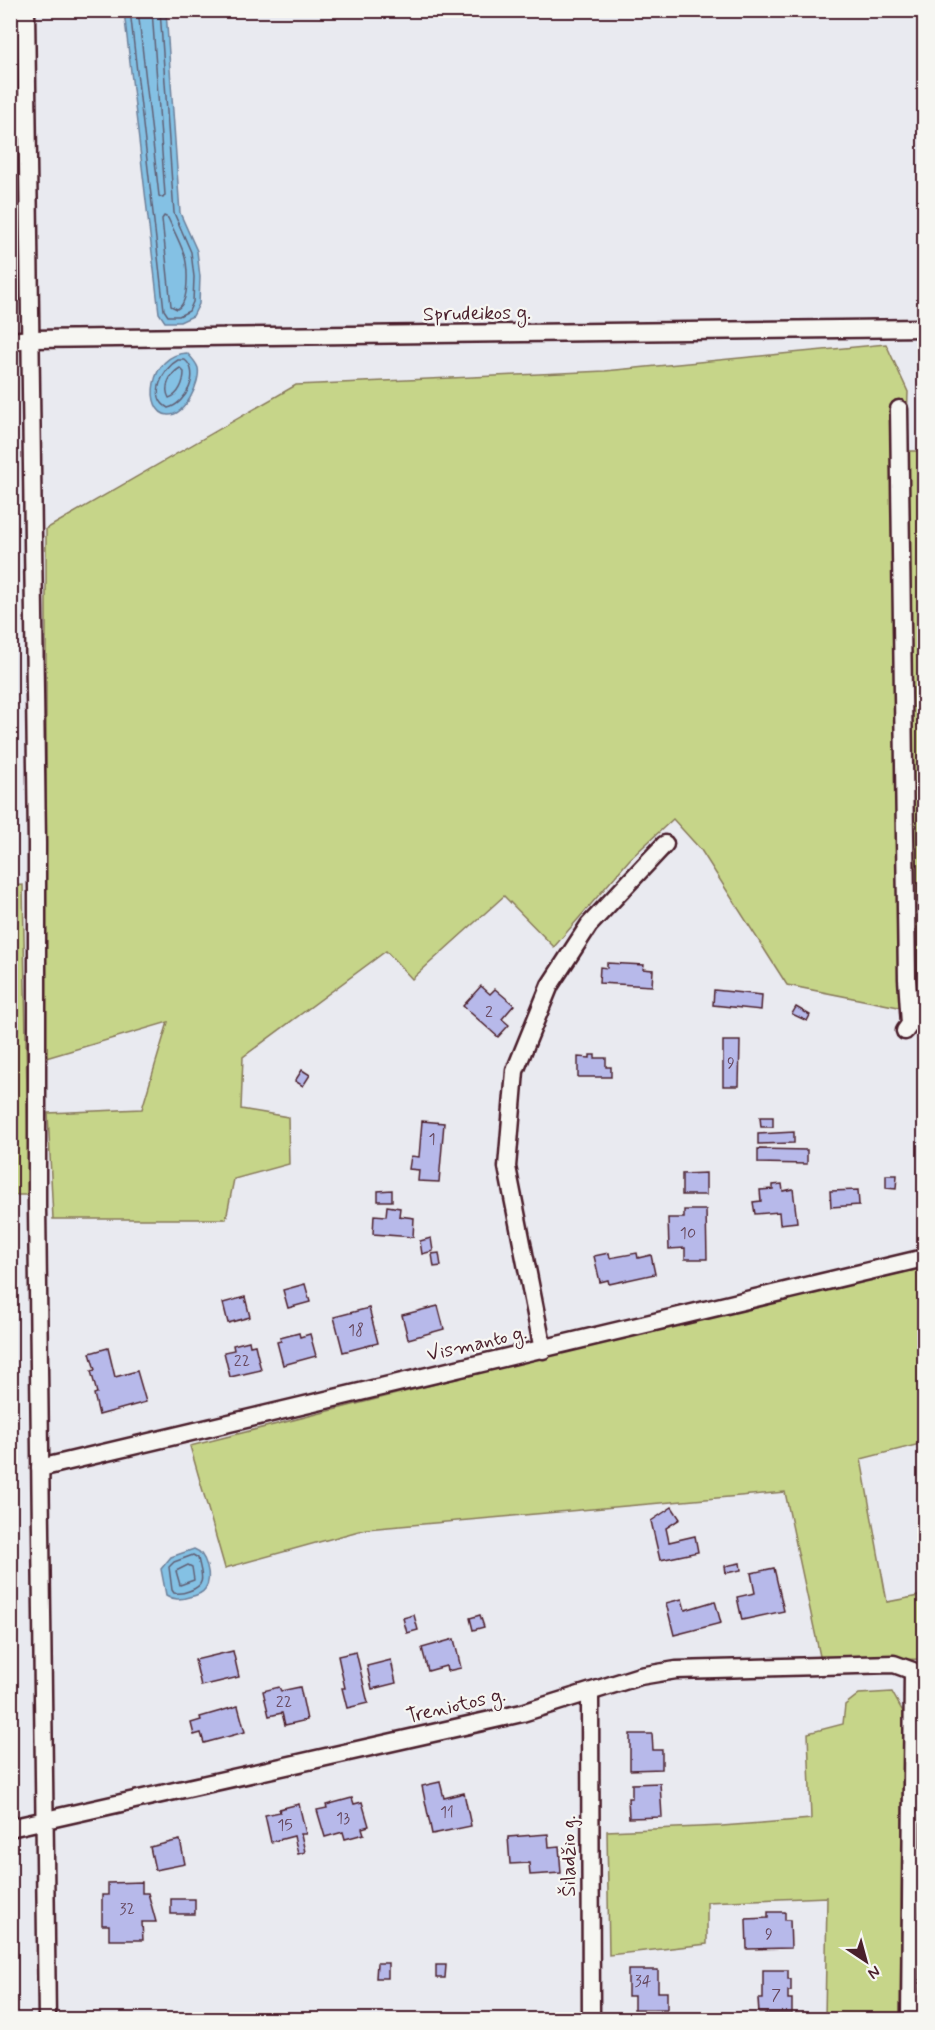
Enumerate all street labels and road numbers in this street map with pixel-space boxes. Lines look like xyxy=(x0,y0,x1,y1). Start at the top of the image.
street label: Sprudeikos g. xyxy=(423,300,531,329)
street label: Vismanto g. xyxy=(424,1319,530,1370)
street label: Treniotos g. xyxy=(404,1681,508,1731)
street label: Šiladžio g. xyxy=(556,1815,583,1897)

